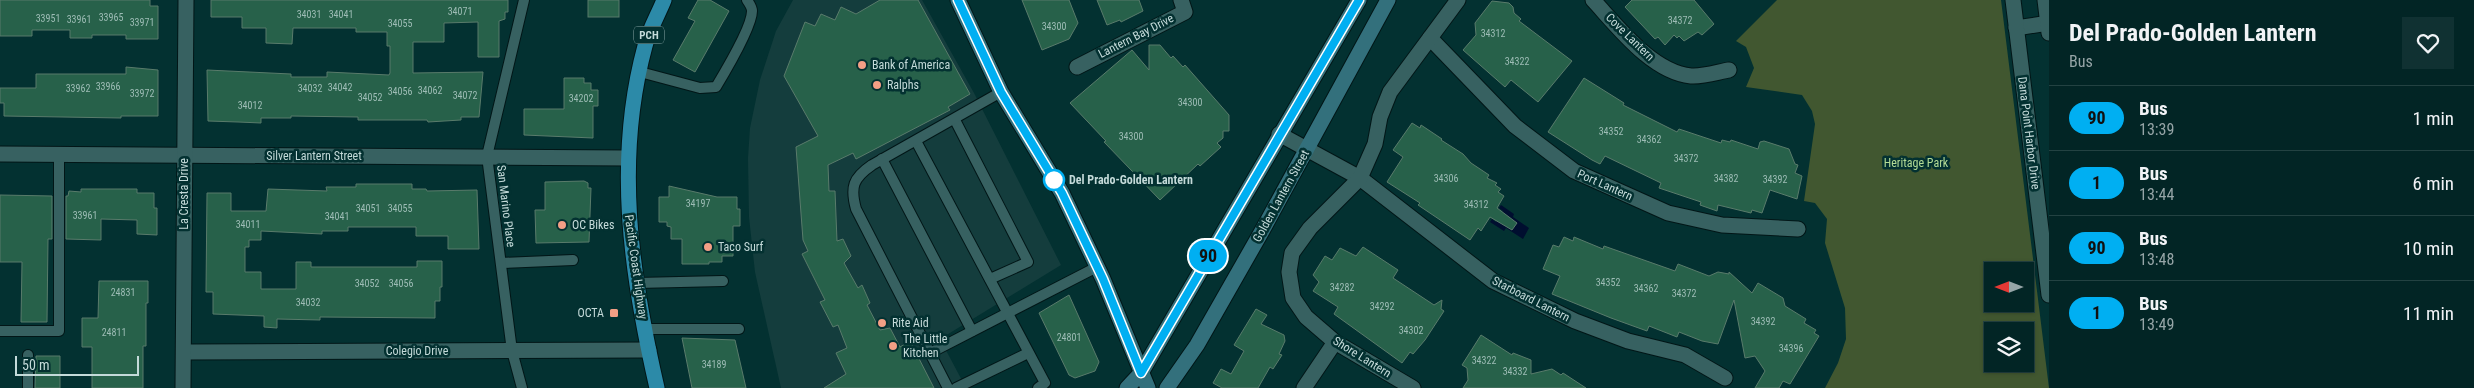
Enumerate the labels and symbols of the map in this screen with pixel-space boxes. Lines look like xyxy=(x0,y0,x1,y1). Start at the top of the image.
house number: 34071 xyxy=(448,6,472,17)
house number: 34031 xyxy=(297,9,321,20)
house number: 34041 xyxy=(329,9,353,20)
street label: Cove Lantern xyxy=(1603,10,1657,64)
street label: Lantern Bay Drive xyxy=(1096,11,1176,61)
house number: 33965 xyxy=(99,12,123,23)
house number: 33951 xyxy=(36,13,60,24)
house number: 33961 xyxy=(67,14,91,25)
house number: 34372 xyxy=(1668,15,1692,26)
house number: 33971 xyxy=(130,17,154,28)
house number: 34055 xyxy=(388,18,412,29)
house number: 34300 xyxy=(1042,21,1066,32)
road number: PCH xyxy=(634,26,664,44)
house number: 34312 xyxy=(1481,28,1505,39)
house number: 34322 xyxy=(1505,56,1529,67)
place label: Bank of America xyxy=(872,58,950,72)
marker: Bank of America xyxy=(856,59,868,71)
street label: Dana Point Harbor Drive xyxy=(2015,76,2043,191)
place label: Ralphs xyxy=(887,78,919,92)
marker: Ralphs xyxy=(871,79,883,91)
house number: 33966 xyxy=(96,81,120,92)
house number: 34042 xyxy=(328,82,352,93)
house number: 33962 xyxy=(66,83,90,94)
house number: 34032 xyxy=(298,83,322,94)
house number: 34062 xyxy=(418,85,442,96)
house number: 34056 xyxy=(388,86,412,97)
house number: 33972 xyxy=(130,88,154,99)
house number: 34072 xyxy=(453,90,477,101)
house number: 34052 xyxy=(358,92,382,103)
house number: 34202 xyxy=(569,93,593,104)
house number: 34300 xyxy=(1178,97,1202,108)
house number: 34012 xyxy=(238,100,262,111)
house number: 34352 xyxy=(1599,126,1623,137)
house number: 34300 xyxy=(1119,131,1143,142)
house number: 34362 xyxy=(1637,134,1661,145)
street label: Golden Lantern Street xyxy=(1250,147,1312,244)
street label: Silver Lantern Street xyxy=(266,149,362,163)
house number: 34372 xyxy=(1674,153,1698,164)
park label: Heritage Park xyxy=(1884,156,1949,170)
street label: La Cresta Drive xyxy=(177,158,191,230)
street label: San Marino Place xyxy=(494,164,518,248)
street label: Port Lantern xyxy=(1575,167,1635,203)
marker: Del Prado-Golden Lantern xyxy=(1043,169,1065,191)
place label: Del Prado-Golden Lantern xyxy=(1069,173,1193,187)
house number: 34306 xyxy=(1434,173,1458,184)
house number: 34382 xyxy=(1714,173,1738,184)
house number: 34392 xyxy=(1763,174,1787,185)
house number: 34197 xyxy=(686,198,710,209)
house number: 34312 xyxy=(1464,199,1488,210)
house number: 34051 xyxy=(356,203,380,214)
house number: 34055 xyxy=(388,203,412,214)
house number: 33961 xyxy=(73,210,97,221)
house number: 34041 xyxy=(325,211,349,222)
street label: Pacific Coast Highway xyxy=(622,214,650,320)
place label: OC Bikes xyxy=(572,218,614,232)
house number: 34011 xyxy=(236,219,260,230)
marker: OC Bikes xyxy=(556,219,568,231)
place label: Taco Surf xyxy=(718,240,763,254)
line badge: 90 xyxy=(1186,240,1230,272)
marker: Taco Surf xyxy=(702,241,714,253)
north arrow xyxy=(1984,262,2034,312)
street label: Starboard Lantern xyxy=(1490,273,1572,325)
house number: 34352 xyxy=(1596,277,1620,288)
house number: 34052 xyxy=(355,278,379,289)
house number: 34056 xyxy=(389,278,413,289)
house number: 34282 xyxy=(1330,282,1354,293)
house number: 34362 xyxy=(1634,283,1658,294)
house number: 24831 xyxy=(111,287,135,298)
house number: 34372 xyxy=(1672,288,1696,299)
house number: 34032 xyxy=(296,297,320,308)
house number: 34292 xyxy=(1370,301,1394,312)
place label: OCTA xyxy=(577,306,604,320)
marker: OCTA xyxy=(608,307,620,319)
place label: Rite Aid xyxy=(892,316,929,330)
house number: 34392 xyxy=(1751,316,1775,327)
marker: Rite Aid xyxy=(876,317,888,329)
house number: 34302 xyxy=(1399,325,1423,336)
house number: 24811 xyxy=(102,327,126,338)
place label: The Little Kitchen xyxy=(903,332,948,360)
house number: 24801 xyxy=(1057,332,1081,343)
street label: Shore Lantern xyxy=(1330,334,1394,380)
marker: The Little Kitchen xyxy=(887,340,899,352)
house number: 34396 xyxy=(1779,343,1803,354)
street label: Colegio Drive xyxy=(386,344,449,358)
scale bar xyxy=(15,353,139,376)
house number: 34322 xyxy=(1472,355,1496,366)
house number: 34189 xyxy=(702,359,726,370)
house number: 34332 xyxy=(1503,366,1527,377)

